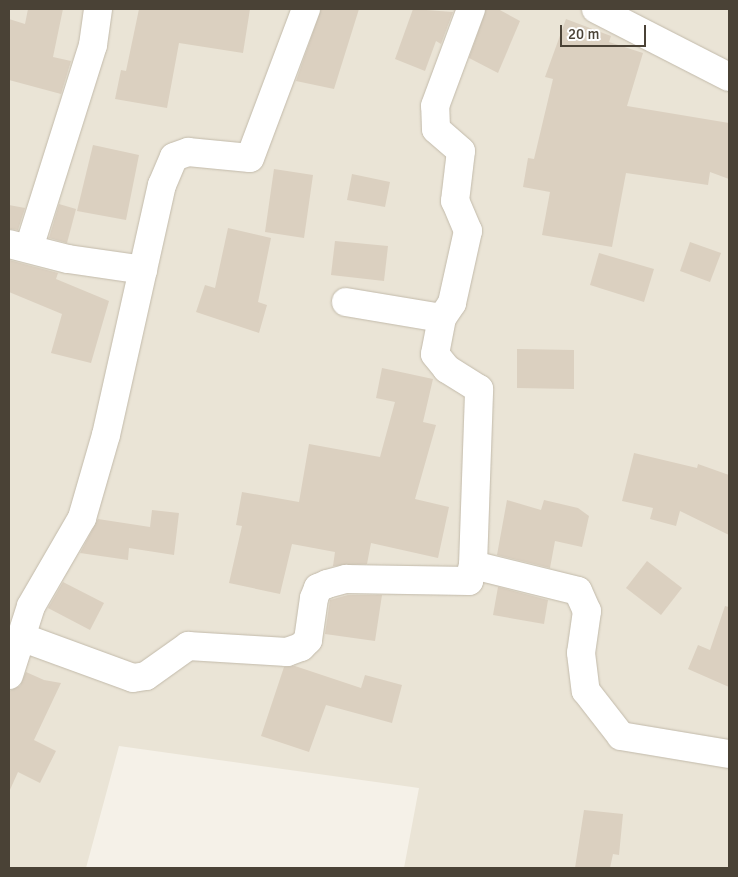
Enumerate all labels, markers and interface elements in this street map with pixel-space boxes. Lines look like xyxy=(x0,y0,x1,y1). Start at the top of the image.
scale bar xyxy=(563,15,649,47)
text: 20 m xyxy=(568,25,599,43)

